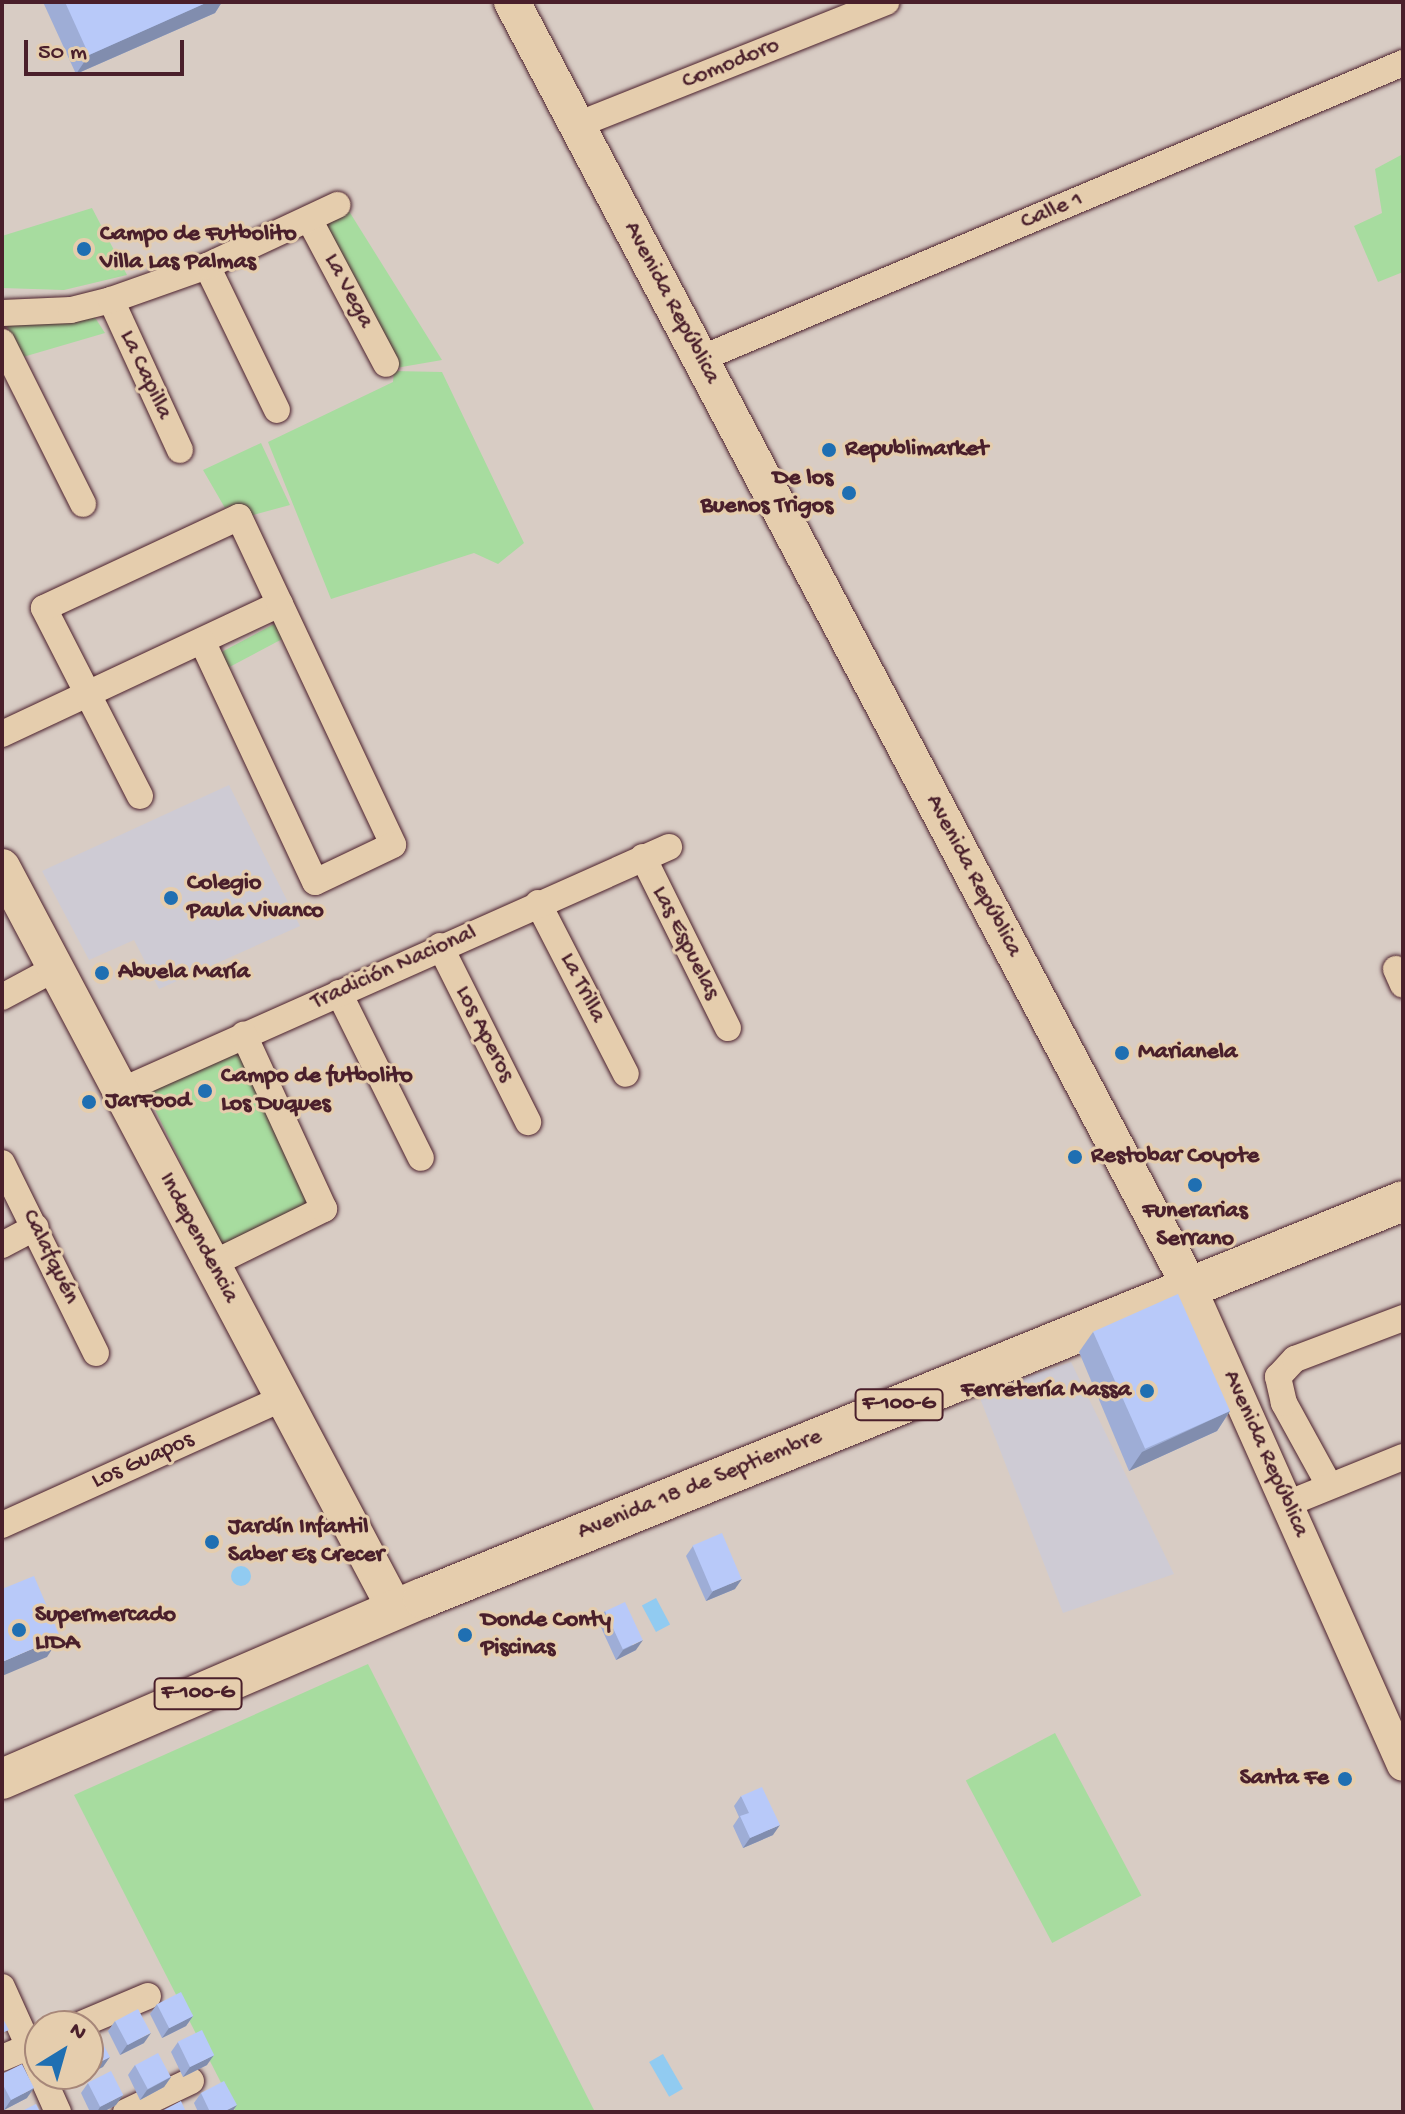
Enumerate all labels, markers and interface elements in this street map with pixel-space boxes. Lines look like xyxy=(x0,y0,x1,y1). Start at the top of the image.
scale bar xyxy=(28,24,188,74)
street label: Comodoro xyxy=(678,31,784,97)
text: 50 m xyxy=(38,39,87,68)
street label: Calle 1 xyxy=(1017,185,1087,237)
street label: Avenida República xyxy=(616,217,726,389)
place label: Campo de Futbolito Villa Las Palmas xyxy=(100,221,297,277)
marker: Campo de Futbolito Villa Las Palmas xyxy=(75,240,93,258)
street label: La Vega xyxy=(316,249,380,333)
street label: La Capilla xyxy=(112,326,178,424)
place label: Republimarket xyxy=(845,436,988,464)
marker: Republimarket xyxy=(820,441,838,459)
place label: De los Buenos Trigos xyxy=(701,465,833,521)
marker: De los Buenos Trigos xyxy=(840,484,858,502)
street label: Avenida República xyxy=(918,790,1028,962)
place label: Colegio Paula Vivanco xyxy=(187,870,324,926)
street label: Las Espuelas xyxy=(644,882,726,1004)
marker: Colegio Paula Vivanco xyxy=(162,889,180,907)
street label: Tradición Nacional xyxy=(307,919,481,1017)
street label: La Trilla xyxy=(552,948,612,1028)
place label: Abuela María xyxy=(118,959,250,987)
marker: Abuela María xyxy=(93,964,111,982)
street label: Los Aperos xyxy=(448,981,520,1087)
place label: Marianela xyxy=(1138,1039,1237,1067)
marker: Marianela xyxy=(1113,1044,1131,1062)
place label: Campo de futbolito Los Duques xyxy=(221,1063,413,1119)
marker: Campo de futbolito Los Duques xyxy=(196,1082,214,1100)
place label: JarFood xyxy=(105,1088,191,1116)
marker: JarFood xyxy=(80,1093,98,1111)
place label: Restobar Coyote xyxy=(1091,1143,1259,1171)
marker: Restobar Coyote xyxy=(1066,1148,1084,1166)
street label: Independencia xyxy=(152,1168,244,1308)
marker: Funerarias Serrano xyxy=(1186,1176,1204,1194)
place label: Funerarias Serrano xyxy=(1142,1198,1248,1254)
street label: Calafquén xyxy=(15,1205,85,1309)
street label: Avenida República xyxy=(1215,1366,1315,1542)
place label: Ferretería Massa xyxy=(961,1377,1131,1405)
marker: Ferretería Massa xyxy=(1138,1382,1156,1400)
road number: F-100-G xyxy=(853,1387,945,1423)
street label: Avenida 18 de Septiembre xyxy=(574,1423,826,1547)
street label: Los Guapos xyxy=(88,1426,198,1496)
place label: Jardín Infantil Saber Es Crecer xyxy=(228,1514,384,1570)
marker: Jardín Infantil Saber Es Crecer xyxy=(203,1533,221,1551)
place label: Supermercado LIDA xyxy=(35,1602,176,1658)
place label: Donde Conty Piscinas xyxy=(481,1607,611,1663)
marker: Supermercado LIDA xyxy=(10,1621,28,1639)
marker: Donde Conty Piscinas xyxy=(456,1626,474,1644)
road number: F-100-G xyxy=(152,1676,244,1712)
place label: Santa Fe xyxy=(1240,1765,1329,1793)
marker: Santa Fe xyxy=(1336,1770,1354,1788)
north arrow xyxy=(24,2010,104,2090)
text: N xyxy=(64,2018,91,2047)

